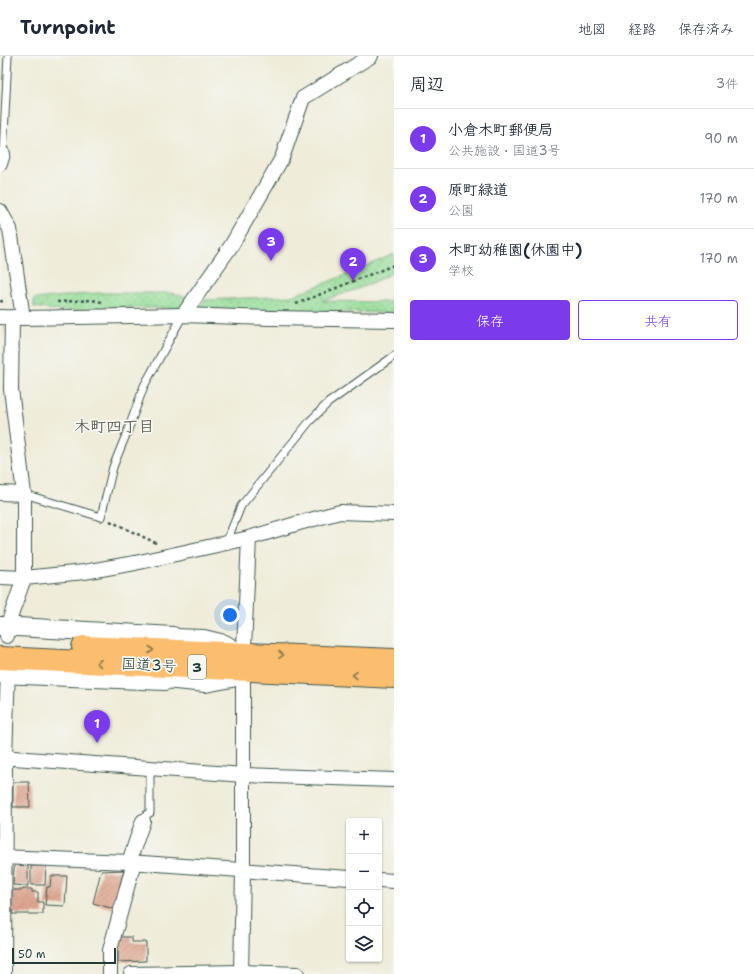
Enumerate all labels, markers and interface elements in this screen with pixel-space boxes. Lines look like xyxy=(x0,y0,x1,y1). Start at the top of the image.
text: Turnpoint xyxy=(20,15,116,40)
text: 地図 xyxy=(578,20,606,38)
text: 経路 xyxy=(628,20,656,38)
text: 保存済み xyxy=(678,20,734,38)
text: 周辺 xyxy=(410,73,444,95)
text: 3件 xyxy=(716,75,738,92)
text: 小倉木町郵便局 xyxy=(448,120,553,140)
text: 1 xyxy=(420,130,426,147)
text: 90 m xyxy=(704,130,738,147)
text: 公共施設 · 国道3号 xyxy=(448,142,561,159)
text: 原町緑道 xyxy=(448,180,508,200)
text: 2 xyxy=(418,190,428,207)
text: 170 m xyxy=(700,190,738,207)
text: 公園 xyxy=(448,202,474,219)
pin: 3 xyxy=(258,228,284,261)
text: 木町幼稚園(休園中) xyxy=(448,240,582,260)
pin: 2 xyxy=(340,248,366,281)
text: 3 xyxy=(418,250,428,267)
text: 170 m xyxy=(700,250,738,267)
text: 学校 xyxy=(448,262,474,279)
button: 保存 xyxy=(410,300,570,340)
button: 共有 xyxy=(578,300,738,340)
district label: 木町四丁目 xyxy=(74,416,154,437)
your location xyxy=(220,605,240,625)
one-way arrow xyxy=(148,645,154,654)
one-way arrow xyxy=(278,651,284,659)
street label: 国道3号 xyxy=(121,654,177,676)
road number: 3 xyxy=(188,655,206,679)
one-way arrow xyxy=(96,658,102,667)
one-way arrow xyxy=(352,671,358,679)
pin: 1 xyxy=(84,710,110,743)
map controls xyxy=(346,818,382,962)
button: + xyxy=(346,818,382,854)
button: − xyxy=(346,854,382,890)
button: locate xyxy=(346,890,382,926)
button: layers xyxy=(346,926,382,962)
scale bar xyxy=(12,946,116,965)
text: 50 m xyxy=(18,947,46,962)

